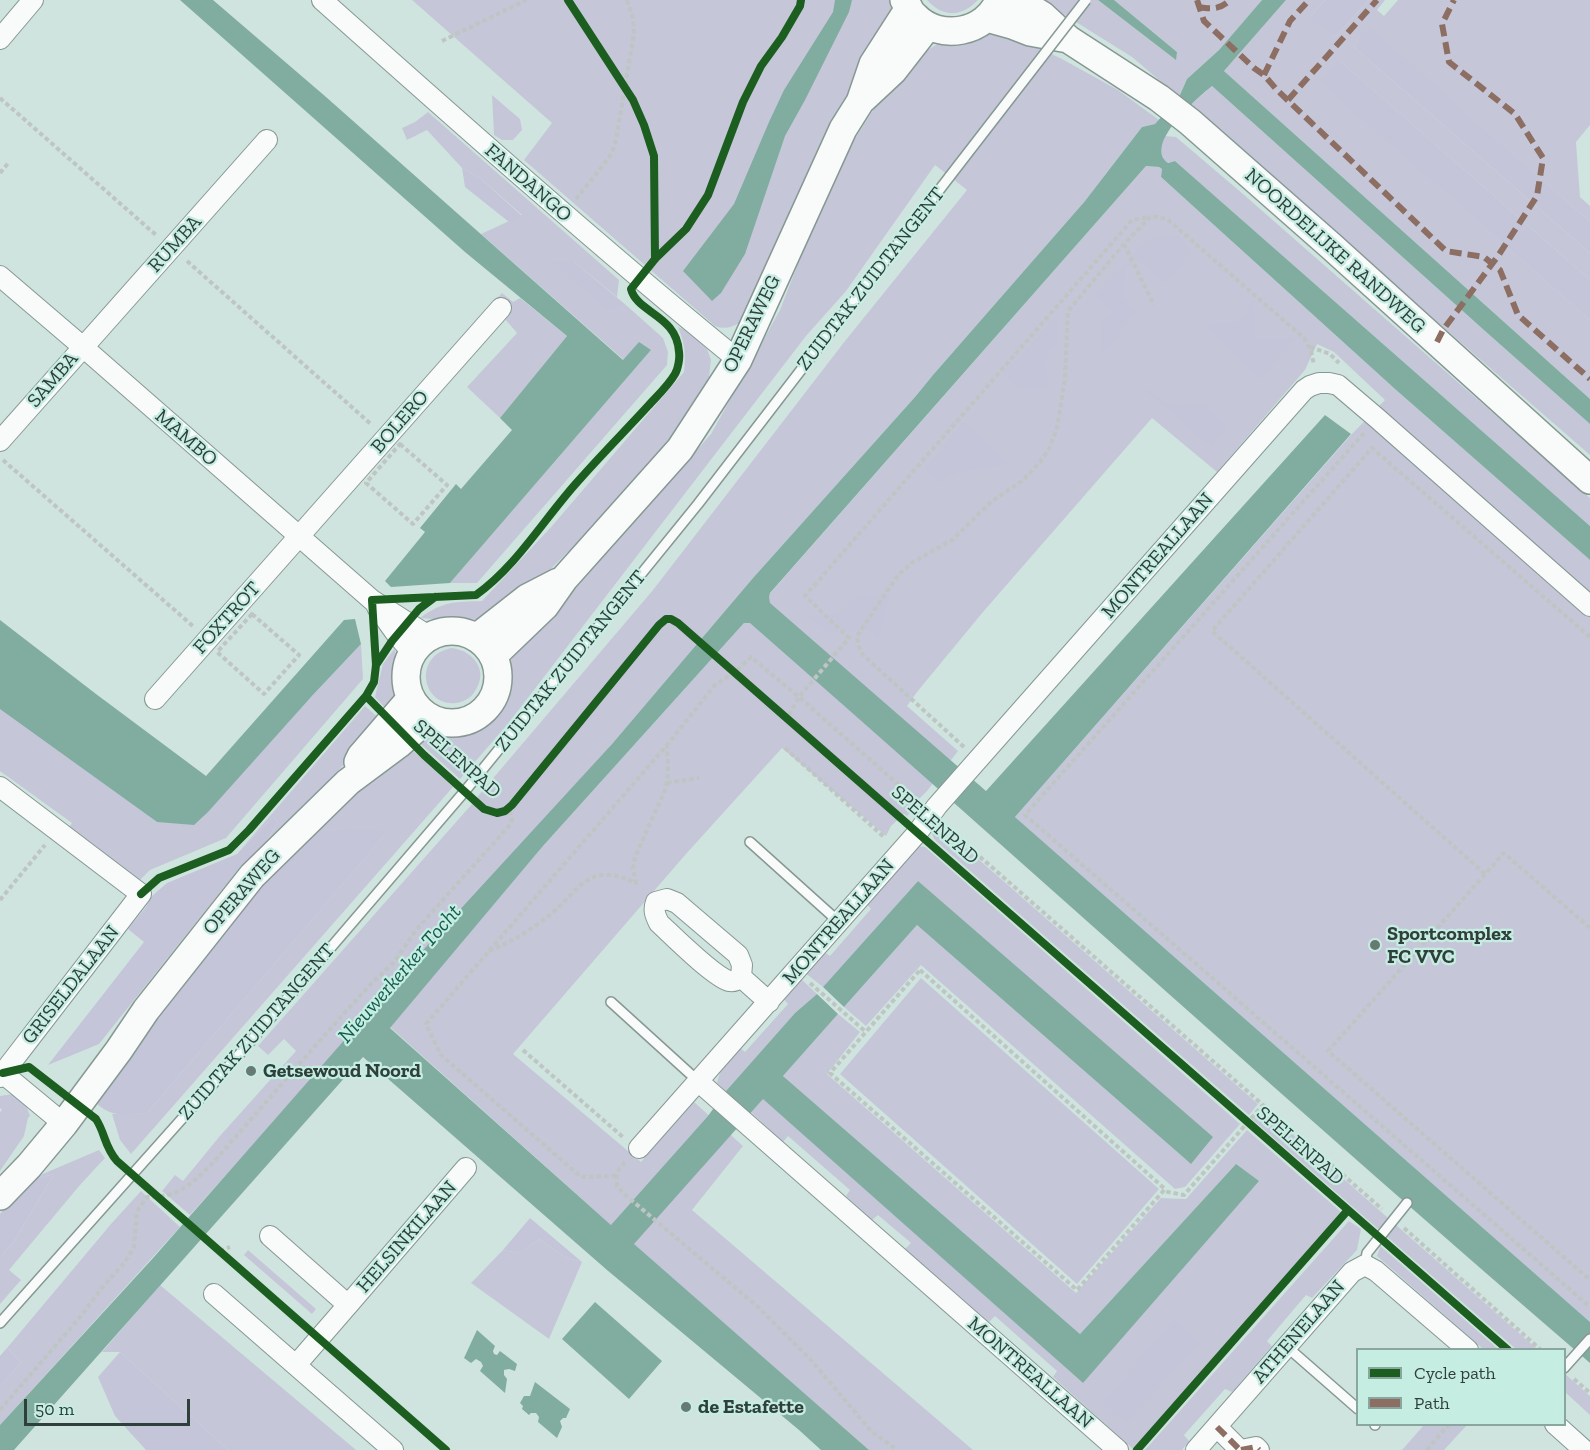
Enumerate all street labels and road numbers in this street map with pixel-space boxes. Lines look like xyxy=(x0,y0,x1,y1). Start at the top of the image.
street label: FANDANGO xyxy=(480,139,576,227)
street label: NOORDELIJKE RANDWEG xyxy=(1240,163,1430,339)
street label: ZUIDTAK ZUIDTANGENT xyxy=(792,183,950,375)
street label: RUMBA xyxy=(143,210,207,278)
street label: OPERAWEG xyxy=(718,271,786,377)
street label: SAMBA xyxy=(22,347,84,413)
street label: BOLERO xyxy=(366,386,434,458)
street label: MAMBO xyxy=(150,404,222,472)
street label: MONTREALLAAN xyxy=(1097,488,1219,624)
street label: ZUIDTAK ZUIDTANGENT xyxy=(491,566,651,756)
street label: FOXTROT xyxy=(188,577,266,659)
street label: SPELENPAD xyxy=(408,714,506,804)
street label: SPELENPAD xyxy=(886,780,984,870)
street label: OPERAWEG xyxy=(198,844,286,940)
street label: MONTREALLAAN xyxy=(778,854,900,990)
street label: GRISELDALAAN xyxy=(17,921,125,1049)
street label: ZUIDTAK ZUIDTANGENT xyxy=(174,939,340,1125)
street label: SPELENPAD xyxy=(1251,1101,1349,1191)
street label: HELSINKILAAN xyxy=(352,1176,462,1298)
street label: ATHENELAAN xyxy=(1248,1275,1350,1389)
street label: MONTREALLAAN xyxy=(962,1312,1098,1434)

